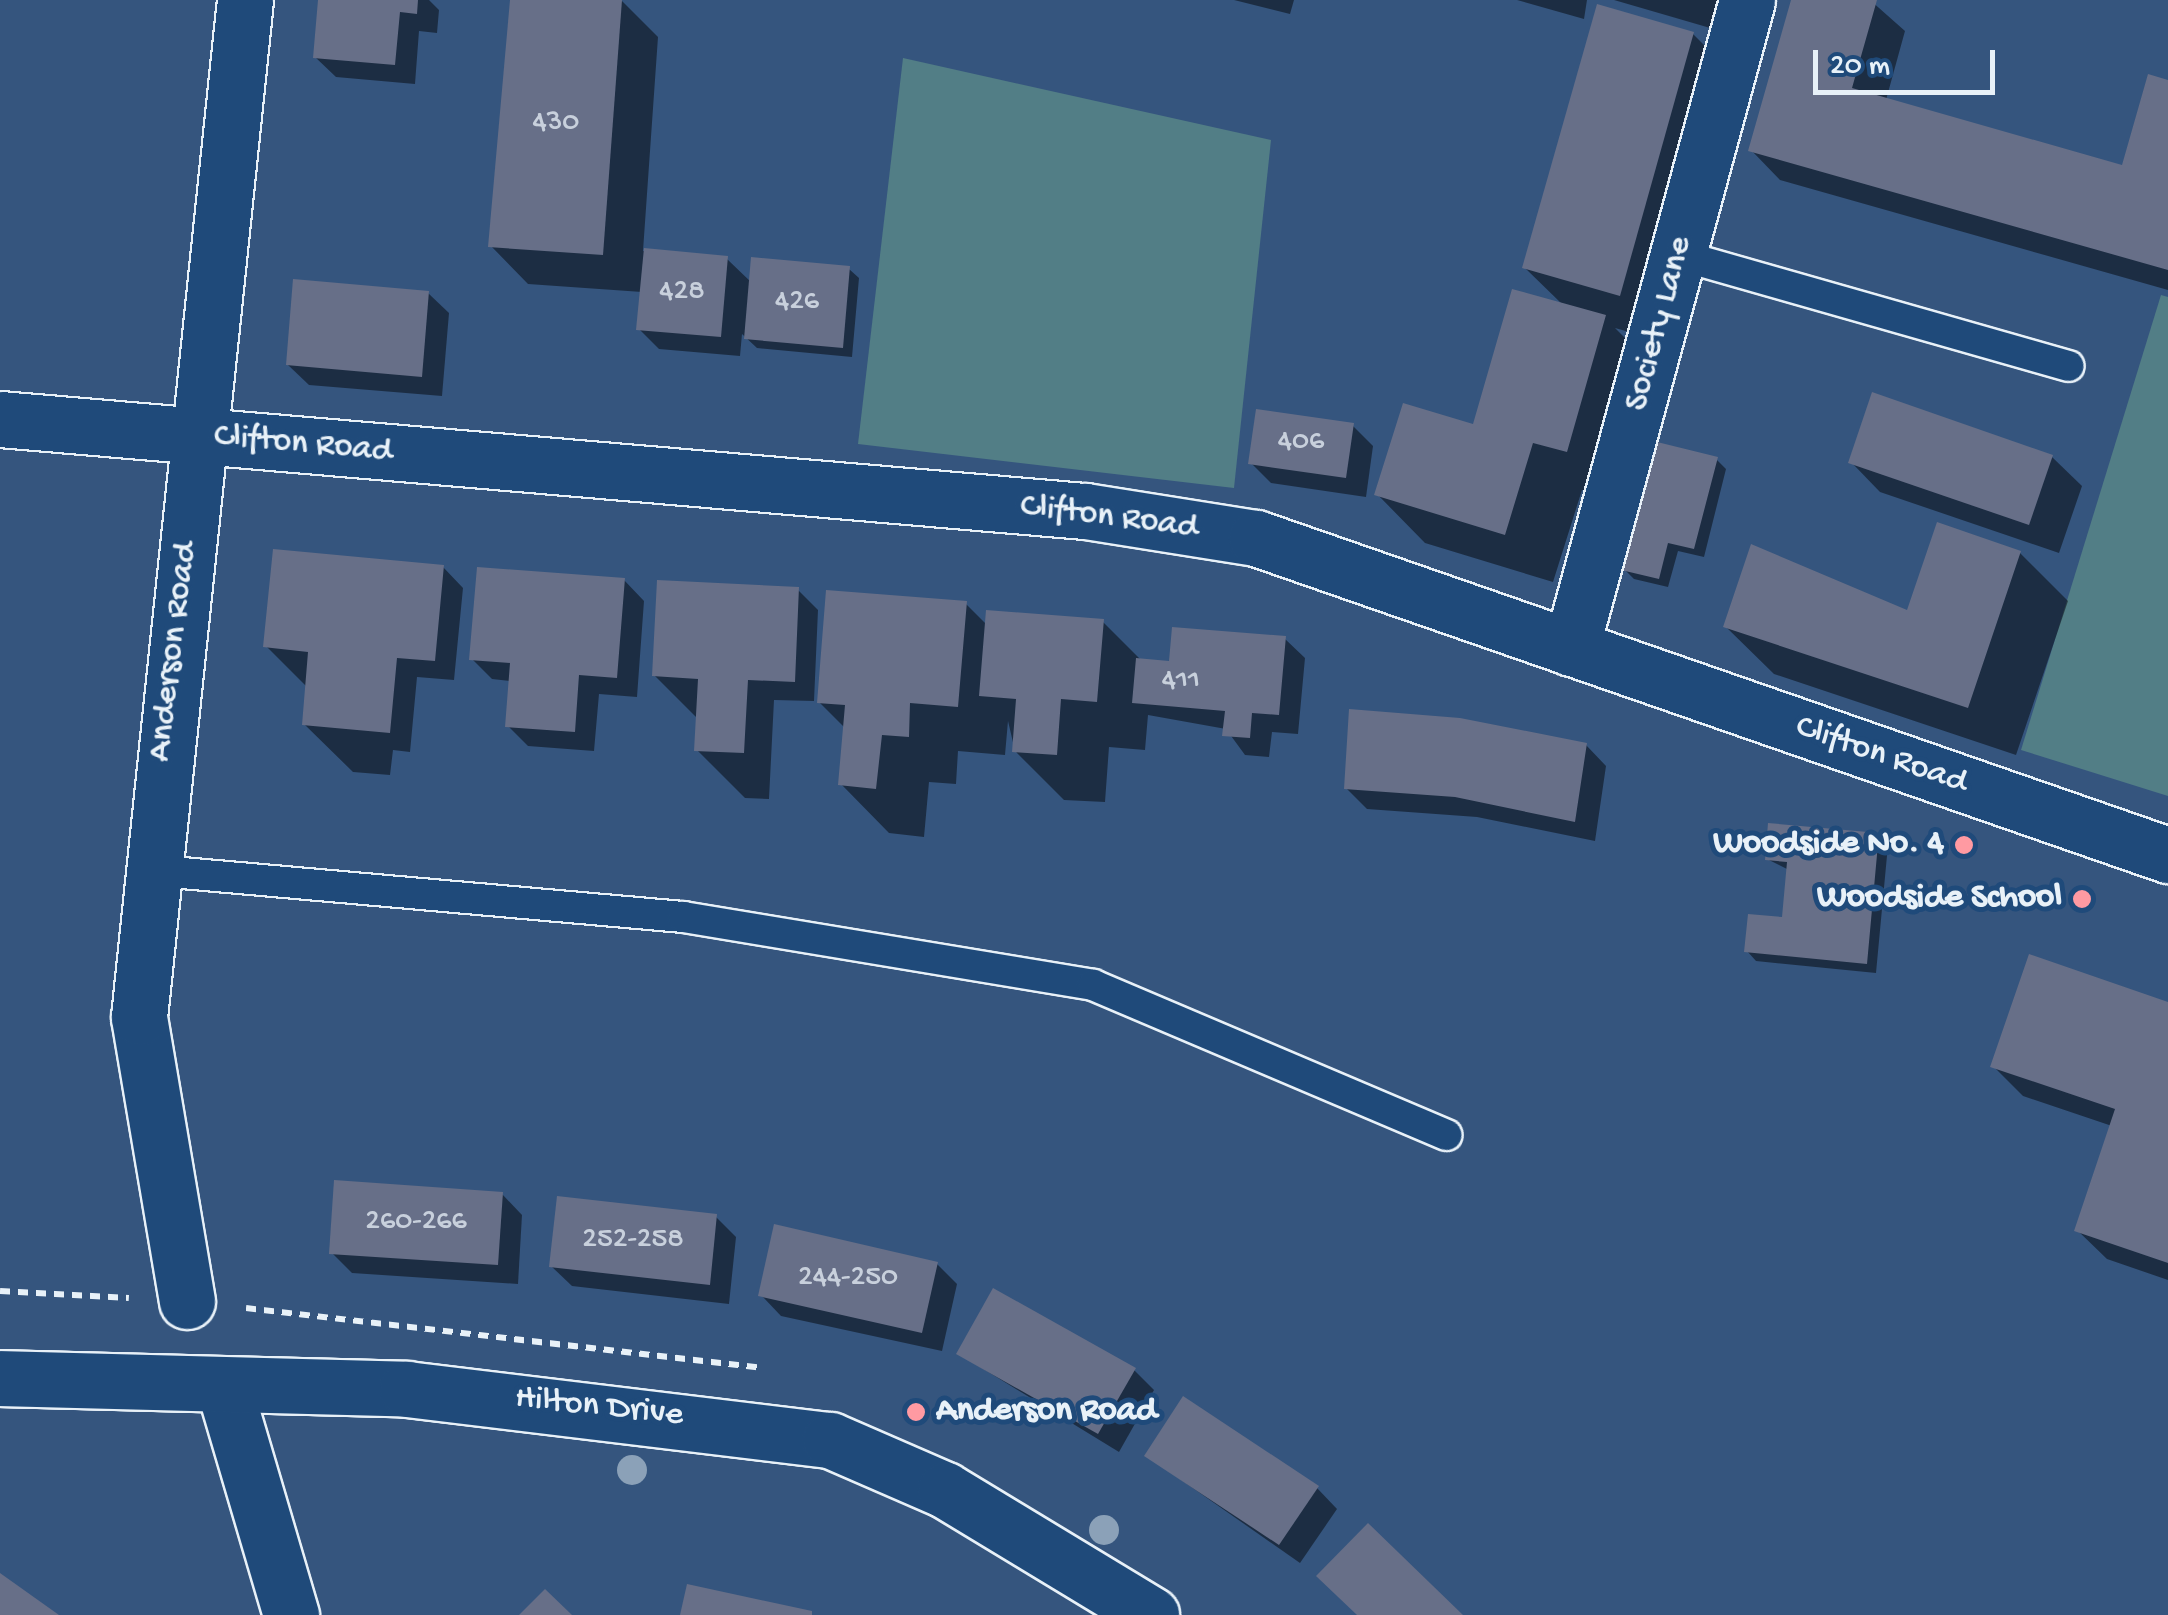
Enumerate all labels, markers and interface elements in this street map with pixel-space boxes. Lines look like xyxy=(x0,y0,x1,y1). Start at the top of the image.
scale bar xyxy=(1818,30,2000,92)
text: 20 m xyxy=(1830,50,1890,85)
house number: 430 xyxy=(533,106,579,142)
street label: Society Lane xyxy=(1617,232,1703,416)
house number: 428 xyxy=(659,275,705,311)
house number: 426 xyxy=(775,285,819,321)
street label: Clifton Road xyxy=(212,416,394,474)
house number: 406 xyxy=(1278,425,1324,461)
street label: Clifton Road xyxy=(1018,486,1200,550)
street label: Anderson Road xyxy=(140,540,208,764)
house number: 411 xyxy=(1162,664,1200,700)
street label: Clifton Road xyxy=(1790,707,1972,805)
place label: Woodside No. 4 xyxy=(1713,824,1944,866)
marker: Woodside No. 4 xyxy=(1953,834,1975,856)
place label: Woodside School xyxy=(1817,878,2062,920)
marker: Woodside School xyxy=(2071,888,2093,910)
house number: 260-266 xyxy=(365,1205,467,1241)
house number: 252-258 xyxy=(582,1223,684,1259)
house number: 244-250 xyxy=(798,1261,898,1297)
street label: Hilton Drive xyxy=(513,1378,685,1438)
place label: Anderson Road xyxy=(936,1391,1157,1433)
marker: Anderson Road xyxy=(905,1401,927,1423)

